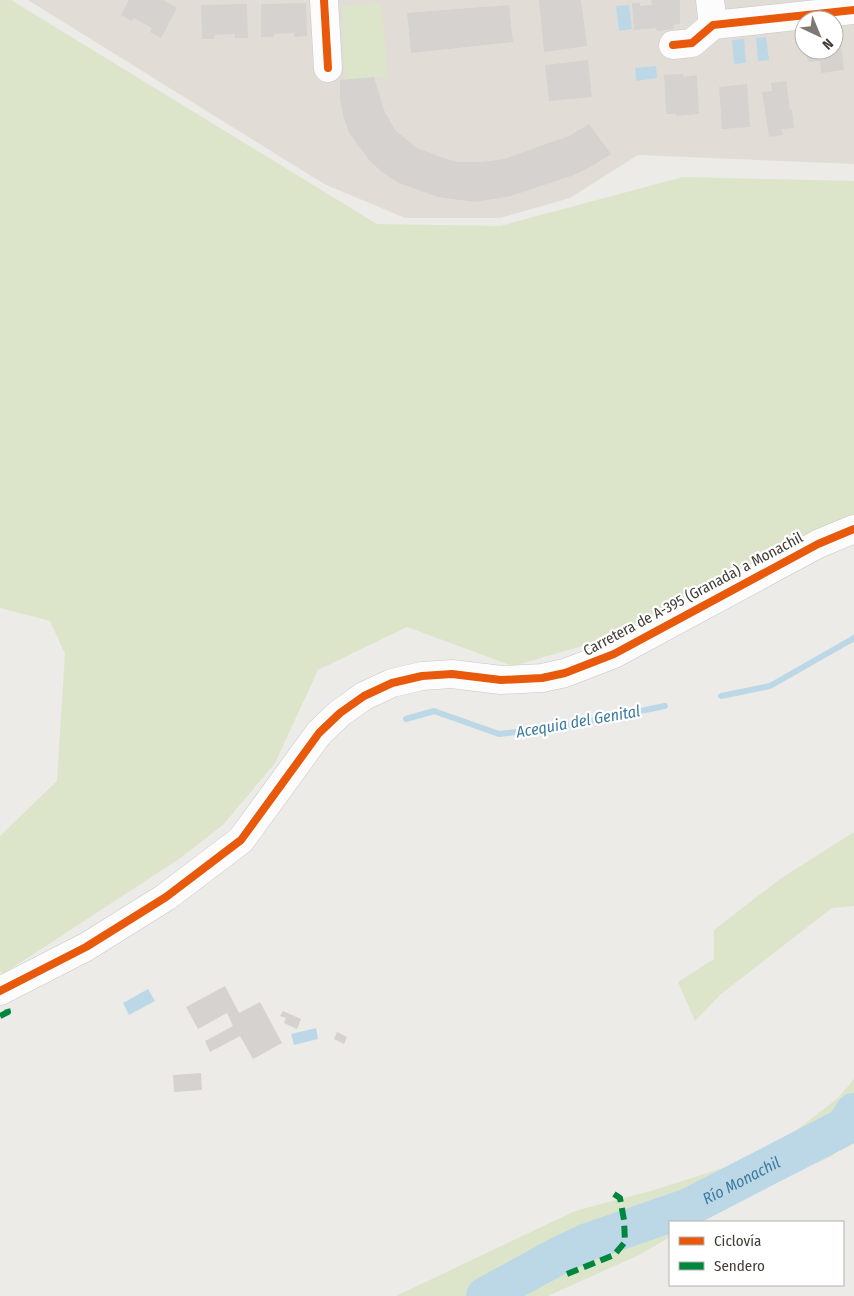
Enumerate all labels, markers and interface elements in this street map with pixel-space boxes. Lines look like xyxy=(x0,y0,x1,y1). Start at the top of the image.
north arrow xyxy=(794,10,844,60)
text: N xyxy=(819,35,837,53)
street label: Carretera de A-395 (Granada) a Monachil xyxy=(580,528,806,660)
water label: Acequia del Genital xyxy=(514,701,642,742)
water label: Río Monachil xyxy=(699,1153,783,1208)
legend xyxy=(669,1221,844,1286)
text: Ciclovía xyxy=(714,1232,761,1250)
text: Sendero xyxy=(714,1257,765,1275)

